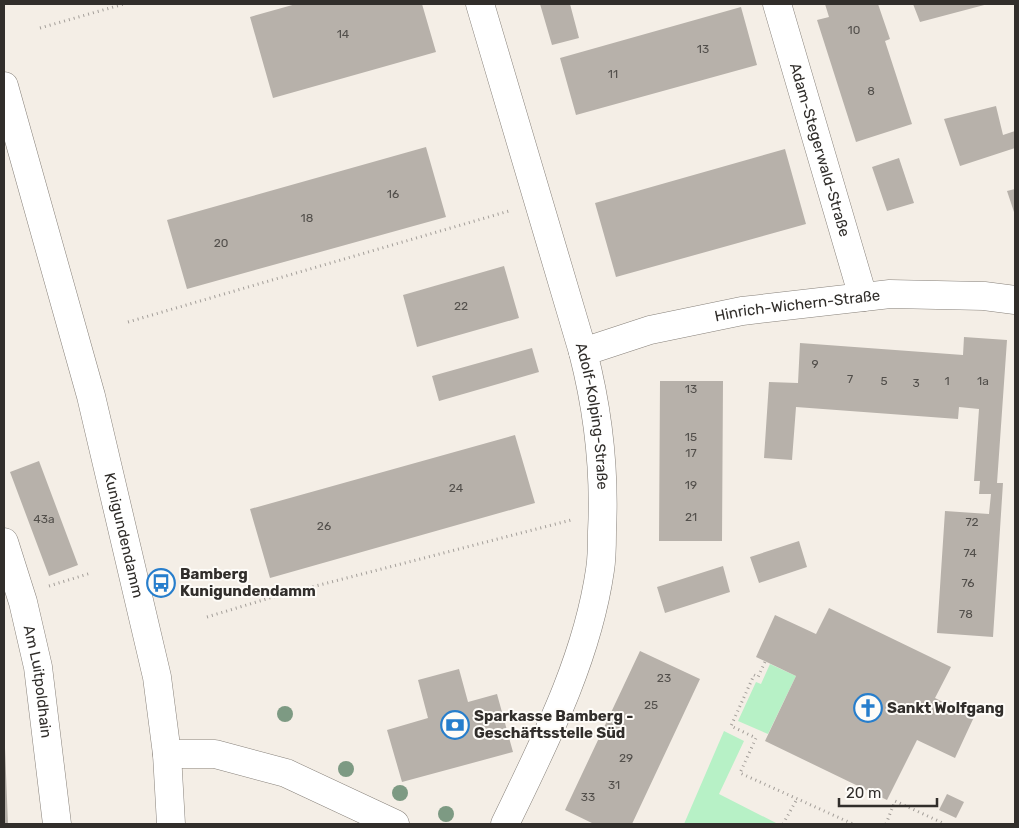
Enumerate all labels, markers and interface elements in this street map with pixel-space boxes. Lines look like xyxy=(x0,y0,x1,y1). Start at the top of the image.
house number: 10 xyxy=(848,23,860,37)
house number: 14 xyxy=(337,27,350,41)
house number: 13 xyxy=(697,42,709,56)
street label: Adam-Stegerwald-Straße xyxy=(786,61,854,239)
house number: 11 xyxy=(608,67,618,81)
house number: 8 xyxy=(867,84,875,98)
house number: 16 xyxy=(387,187,399,201)
house number: 18 xyxy=(301,211,313,225)
house number: 20 xyxy=(214,236,228,250)
street label: Hinrich-Wichern-Straße xyxy=(713,286,881,325)
house number: 22 xyxy=(454,299,468,313)
street label: Adolf-Kolping-Straße xyxy=(572,341,612,490)
house number: 9 xyxy=(811,357,819,371)
house number: 7 xyxy=(847,372,853,386)
house number: 5 xyxy=(880,374,888,388)
house number: 1 xyxy=(944,374,950,388)
house number: 1a xyxy=(977,374,989,388)
house number: 3 xyxy=(912,376,920,390)
house number: 13 xyxy=(685,382,697,396)
house number: 15 xyxy=(685,430,697,444)
house number: 17 xyxy=(685,446,697,460)
street label: Kunigundendamm xyxy=(100,471,147,600)
house number: 19 xyxy=(685,478,697,492)
house number: 24 xyxy=(449,481,464,495)
house number: 21 xyxy=(685,510,697,524)
house number: 43a xyxy=(33,512,55,526)
house number: 72 xyxy=(965,515,979,529)
house number: 26 xyxy=(317,519,331,533)
house number: 74 xyxy=(963,546,977,560)
place label: Bamberg Kunigundendamm xyxy=(180,565,316,600)
bus stop icon: Bamberg Kunigundendamm xyxy=(146,568,176,598)
house number: 76 xyxy=(961,576,975,590)
house number: 78 xyxy=(959,607,973,621)
street label: Am Luitpoldhain xyxy=(20,623,56,739)
house number: 23 xyxy=(657,671,671,685)
church icon: Sankt Wolfgang xyxy=(853,693,883,723)
house number: 25 xyxy=(644,698,658,712)
place label: Sankt Wolfgang xyxy=(887,699,1004,717)
place label: Sparkasse Bamberg - Geschäftsstelle Süd xyxy=(474,707,633,742)
bank icon: Sparkasse Bamberg - Geschäftsstelle Süd xyxy=(440,710,470,740)
house number: 29 xyxy=(619,751,633,765)
scale bar xyxy=(839,776,936,808)
house number: 31 xyxy=(608,778,620,792)
text: 20 m xyxy=(846,784,881,802)
house number: 33 xyxy=(581,790,595,804)

